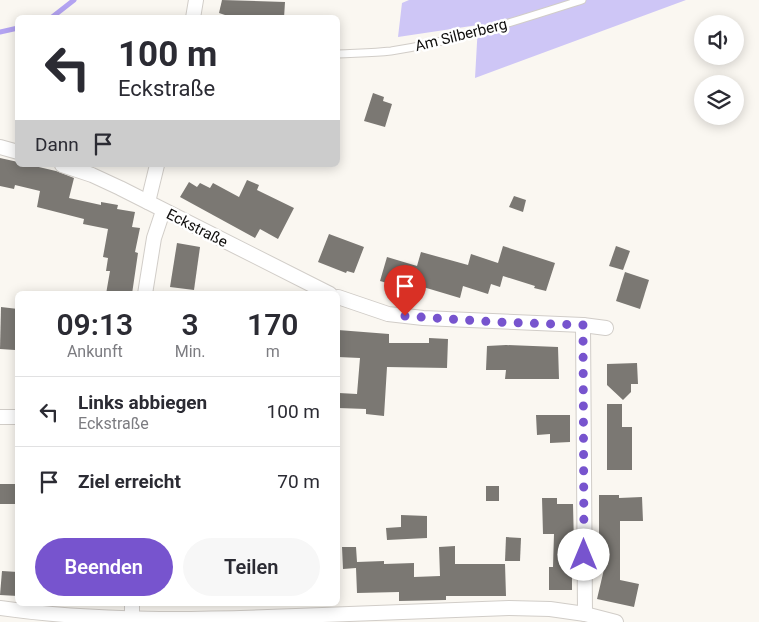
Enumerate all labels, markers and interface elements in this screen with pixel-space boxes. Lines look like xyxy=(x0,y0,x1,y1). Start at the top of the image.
street label: Am Silberberg xyxy=(413,15,509,55)
map controls xyxy=(694,15,744,125)
button: sound xyxy=(694,15,744,65)
text: 100 m xyxy=(118,34,217,75)
icon: left xyxy=(35,35,100,100)
button: layers xyxy=(694,75,744,125)
text: Eckstraße xyxy=(118,76,215,101)
icon: arrive xyxy=(89,130,117,158)
text: Dann xyxy=(35,133,79,156)
street label: Eckstraße xyxy=(163,205,231,251)
pin xyxy=(384,265,426,316)
icon: arrive xyxy=(391,272,419,300)
text: 09:13 xyxy=(56,307,133,342)
text: 3 xyxy=(182,307,199,342)
text: 170 xyxy=(247,307,298,342)
text: Ankunft xyxy=(67,342,123,361)
text: Min. xyxy=(175,342,206,361)
text: m xyxy=(266,342,280,361)
text: Links abbiegen xyxy=(78,391,207,414)
icon: left xyxy=(35,398,63,426)
text: 100 m xyxy=(267,400,320,423)
text: Eckstraße xyxy=(78,414,149,433)
icon: arrive xyxy=(35,468,63,496)
text: Ziel erreicht xyxy=(78,470,181,493)
text: 70 m xyxy=(277,470,320,493)
position arrow xyxy=(557,528,609,580)
button: Beenden xyxy=(35,538,173,596)
button: Teilen xyxy=(183,538,320,596)

